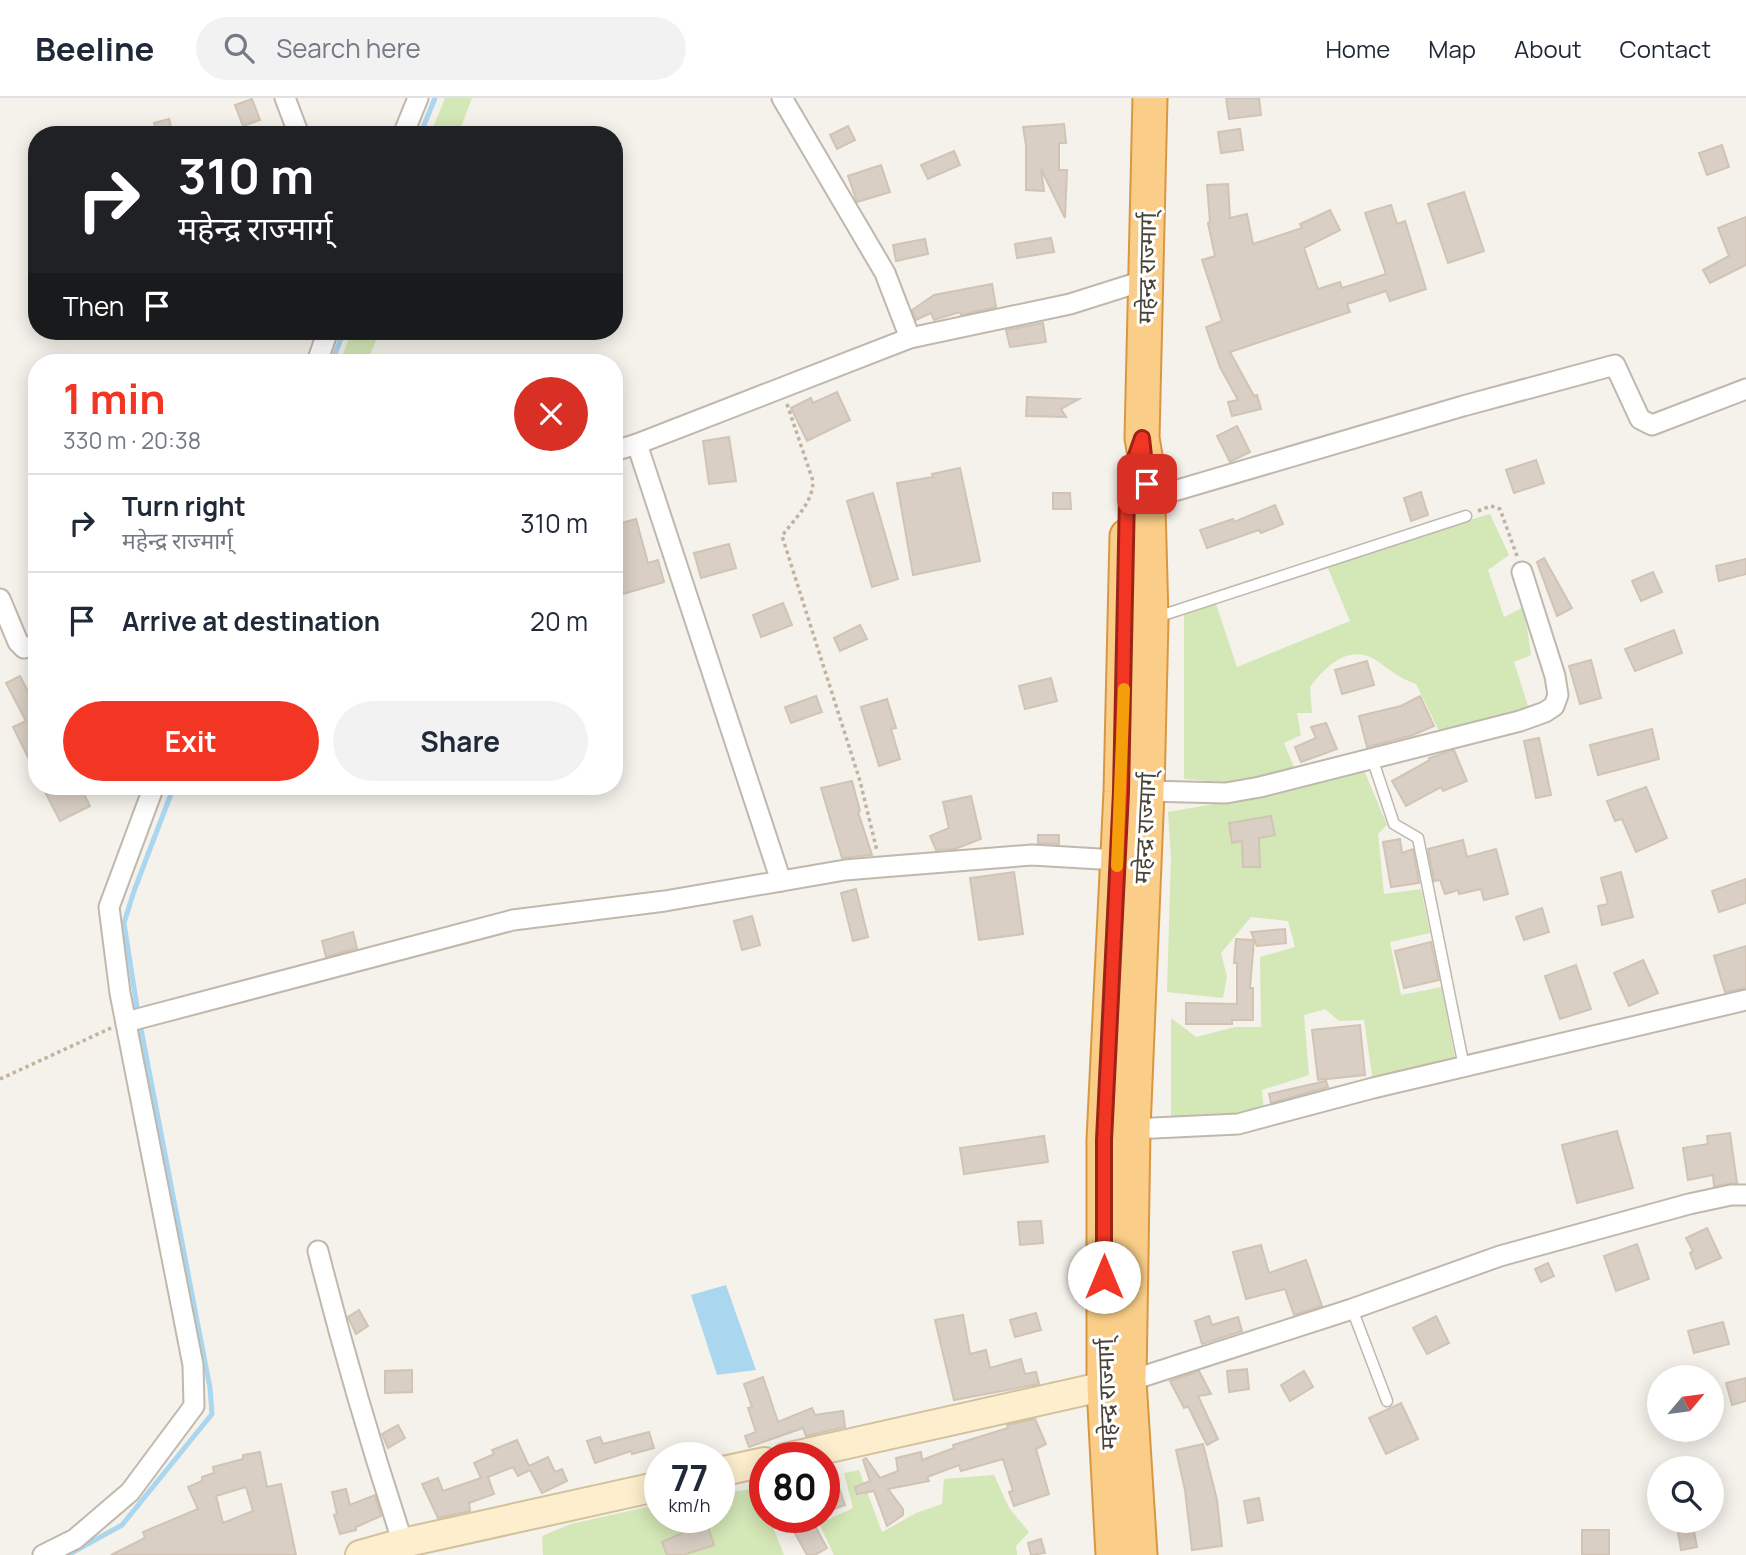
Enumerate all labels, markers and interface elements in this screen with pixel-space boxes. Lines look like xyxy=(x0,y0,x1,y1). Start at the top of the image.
search box xyxy=(196,17,686,80)
text: Beeline xyxy=(35,26,154,71)
icon: search xyxy=(220,29,258,67)
text: Search here xyxy=(276,30,421,66)
text: Home xyxy=(1325,32,1390,65)
text: Map xyxy=(1428,32,1476,65)
text: About xyxy=(1514,32,1582,65)
text: Contact xyxy=(1620,32,1711,65)
text: 310 m xyxy=(178,142,314,209)
icon: right xyxy=(63,154,154,245)
text: महेन्द्र राज्मार्ग् xyxy=(178,206,333,250)
street label: महेन्द्र राज्मार्ग् xyxy=(1129,208,1163,324)
icon: arrive xyxy=(138,287,176,325)
text: Then xyxy=(63,288,124,324)
text: 1 min xyxy=(63,369,166,427)
button: close xyxy=(514,377,588,451)
text: 330 m · 20:38 xyxy=(63,424,201,456)
pin xyxy=(1117,454,1177,514)
icon: arrive xyxy=(1128,465,1166,503)
text: Turn right xyxy=(122,488,246,524)
icon: right xyxy=(63,504,101,542)
text: 310 m xyxy=(520,505,588,541)
text: महेन्द्र राज्मार्ग् xyxy=(122,524,233,556)
icon: arrive xyxy=(63,602,101,640)
text: Arrive at destination xyxy=(122,603,380,639)
text: 20 m xyxy=(530,603,588,639)
button: Exit xyxy=(63,701,319,781)
button: Share xyxy=(333,701,588,781)
street label: महेन्द्र राज्मार्ग् xyxy=(1125,768,1163,884)
position arrow xyxy=(1067,1240,1141,1314)
street label: महेन्द्र राज्मार्ग् xyxy=(1088,1334,1124,1450)
north arrow xyxy=(1647,1365,1724,1442)
map controls xyxy=(1647,1365,1724,1533)
speed limit sign: 80 xyxy=(749,1442,840,1533)
text: 77 xyxy=(671,1454,708,1502)
button: search xyxy=(1647,1456,1724,1533)
text: km/h xyxy=(669,1493,710,1517)

